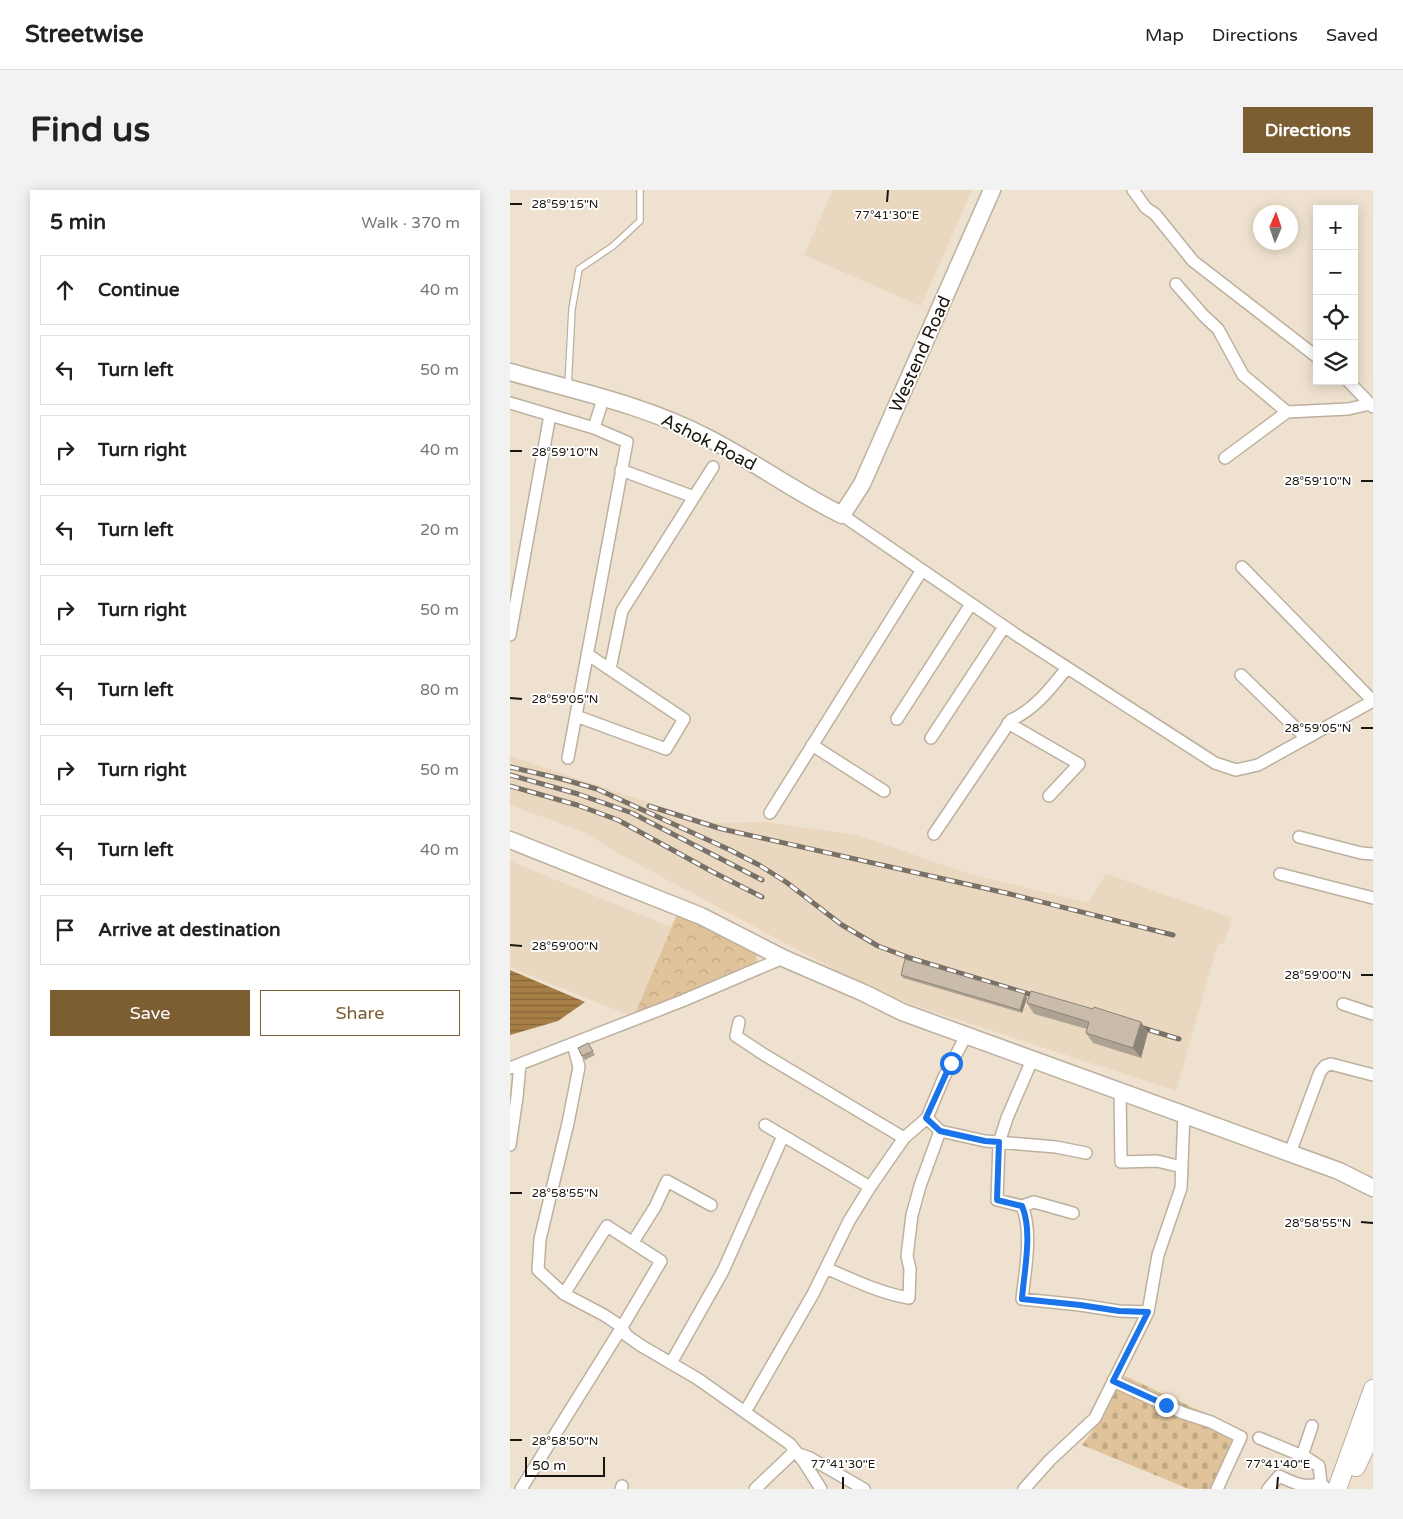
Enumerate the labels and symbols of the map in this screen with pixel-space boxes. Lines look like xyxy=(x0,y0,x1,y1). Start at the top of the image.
text: 28°59'15"N xyxy=(532,197,599,211)
north arrow xyxy=(1253,205,1298,250)
text: 77°41'30"E xyxy=(855,208,920,222)
street label: Westend Road xyxy=(884,292,956,416)
street label: Ashok Road xyxy=(658,409,760,475)
text: 28°59'10"N xyxy=(532,445,599,459)
text: 28°59'10"N xyxy=(1285,474,1352,488)
text: 28°59'05"N xyxy=(532,692,599,706)
text: 28°59'05"N xyxy=(1285,721,1352,735)
text: 28°59'00"N xyxy=(532,939,599,953)
text: 28°59'00"N xyxy=(1285,968,1352,982)
route start xyxy=(940,1052,963,1075)
text: 28°58'55"N xyxy=(532,1186,599,1200)
text: 28°58'55"N xyxy=(1285,1216,1352,1230)
route end xyxy=(1155,1394,1178,1417)
text: 28°58'50"N xyxy=(532,1434,599,1448)
scale bar xyxy=(525,1454,605,1477)
text: 77°41'30"E xyxy=(811,1457,876,1471)
text: 77°41'40"E xyxy=(1246,1457,1311,1471)

